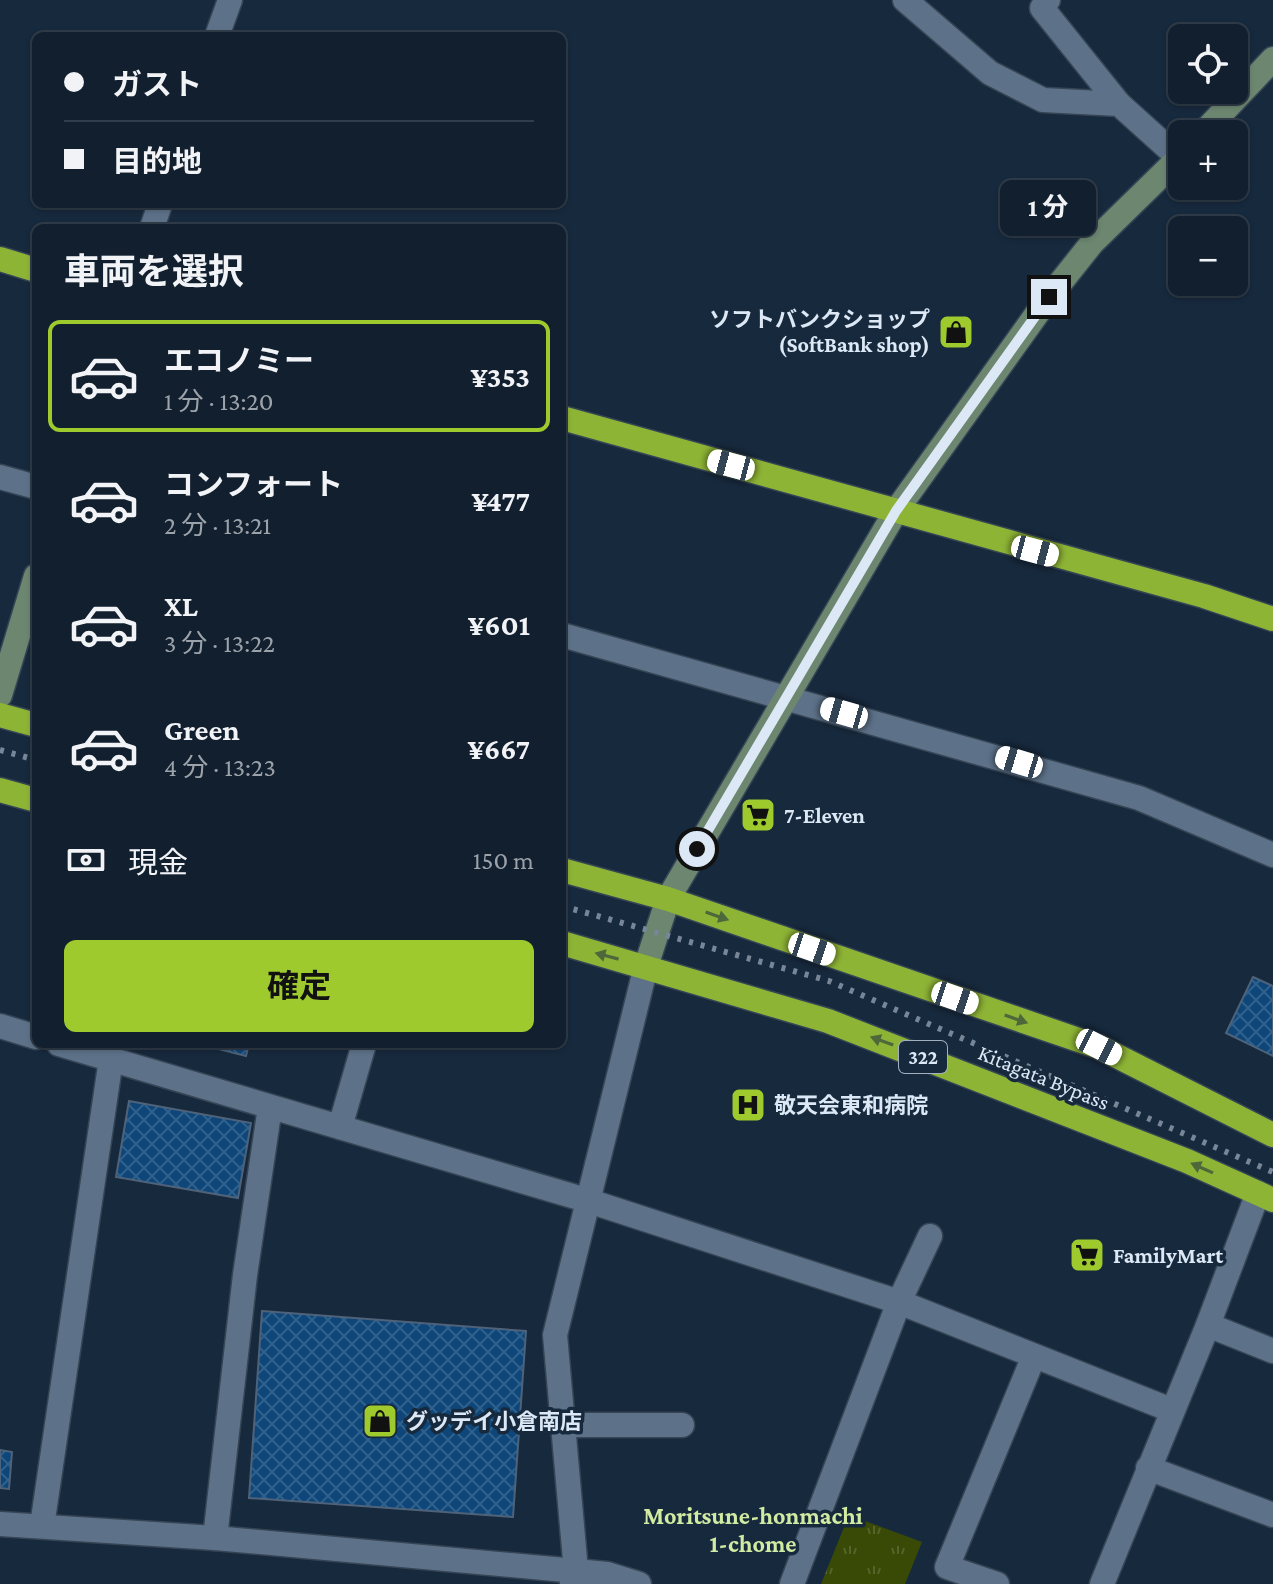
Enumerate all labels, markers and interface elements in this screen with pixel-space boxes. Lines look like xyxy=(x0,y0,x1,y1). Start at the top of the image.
map controls xyxy=(1168,24,1248,296)
button: locate xyxy=(1168,24,1248,104)
text: ガスト xyxy=(112,68,202,101)
button: + xyxy=(1168,120,1248,200)
text: 目的地 xyxy=(112,145,202,178)
callout: 1 分 xyxy=(1001,181,1097,237)
text: 1 分 xyxy=(1028,193,1068,222)
button: − xyxy=(1168,216,1248,296)
text: 車両を選択 xyxy=(64,252,244,292)
route end xyxy=(1031,279,1067,315)
place label: ソフトバンクショップ (SoftBank shop) xyxy=(709,307,930,358)
shop icon: ソフトバンクショップ (SoftBank shop) xyxy=(937,313,975,351)
icon: car xyxy=(68,340,140,412)
text: エコノミー xyxy=(164,344,314,377)
text: ¥353 xyxy=(470,360,530,393)
text: 1 分 · 13:20 xyxy=(164,387,274,416)
car xyxy=(705,447,757,483)
icon: car xyxy=(68,464,140,536)
text: コンフォート xyxy=(164,468,343,501)
text: ¥477 xyxy=(471,484,530,517)
text: 2 分 · 13:21 xyxy=(164,511,271,540)
car xyxy=(1009,533,1061,569)
icon: car xyxy=(68,588,140,660)
text: XL xyxy=(164,589,198,622)
text: ¥601 xyxy=(468,608,530,641)
text: 3 分 · 13:22 xyxy=(164,629,275,658)
car xyxy=(818,695,870,731)
icon: car xyxy=(68,712,140,784)
text: Green xyxy=(164,713,240,746)
text: ¥667 xyxy=(467,732,530,765)
car xyxy=(993,744,1045,780)
text: 4 分 · 13:23 xyxy=(164,753,276,782)
supermarket icon: 7-Eleven xyxy=(739,796,777,834)
place label: 7-Eleven xyxy=(784,803,865,828)
route start xyxy=(679,831,715,867)
icon: cash xyxy=(64,838,108,882)
text: 現金 xyxy=(128,846,188,879)
text: 150 m xyxy=(473,846,534,875)
one-way arrow xyxy=(705,911,729,923)
car xyxy=(785,930,839,968)
button: 確定 xyxy=(64,940,534,1032)
one-way arrow xyxy=(595,949,620,961)
car xyxy=(928,979,982,1017)
one-way arrow xyxy=(1004,1013,1028,1025)
car xyxy=(1072,1025,1126,1069)
one-way arrow xyxy=(870,1035,894,1047)
street label: Kitagata Bypass xyxy=(975,1040,1113,1115)
road number: 322 xyxy=(899,1041,947,1073)
hospital icon: 敬天会東和病院 xyxy=(729,1086,767,1124)
place label: 敬天会東和病院 xyxy=(774,1093,928,1118)
one-way arrow xyxy=(1190,1161,1214,1174)
supermarket icon: FamilyMart xyxy=(1068,1236,1106,1274)
place label: FamilyMart xyxy=(1113,1243,1224,1268)
shop icon: グッデイ小倉南店 xyxy=(361,1402,399,1440)
place label: グッデイ小倉南店 xyxy=(406,1409,582,1434)
district label: Moritsune-honmachi 1-chome xyxy=(643,1502,863,1557)

